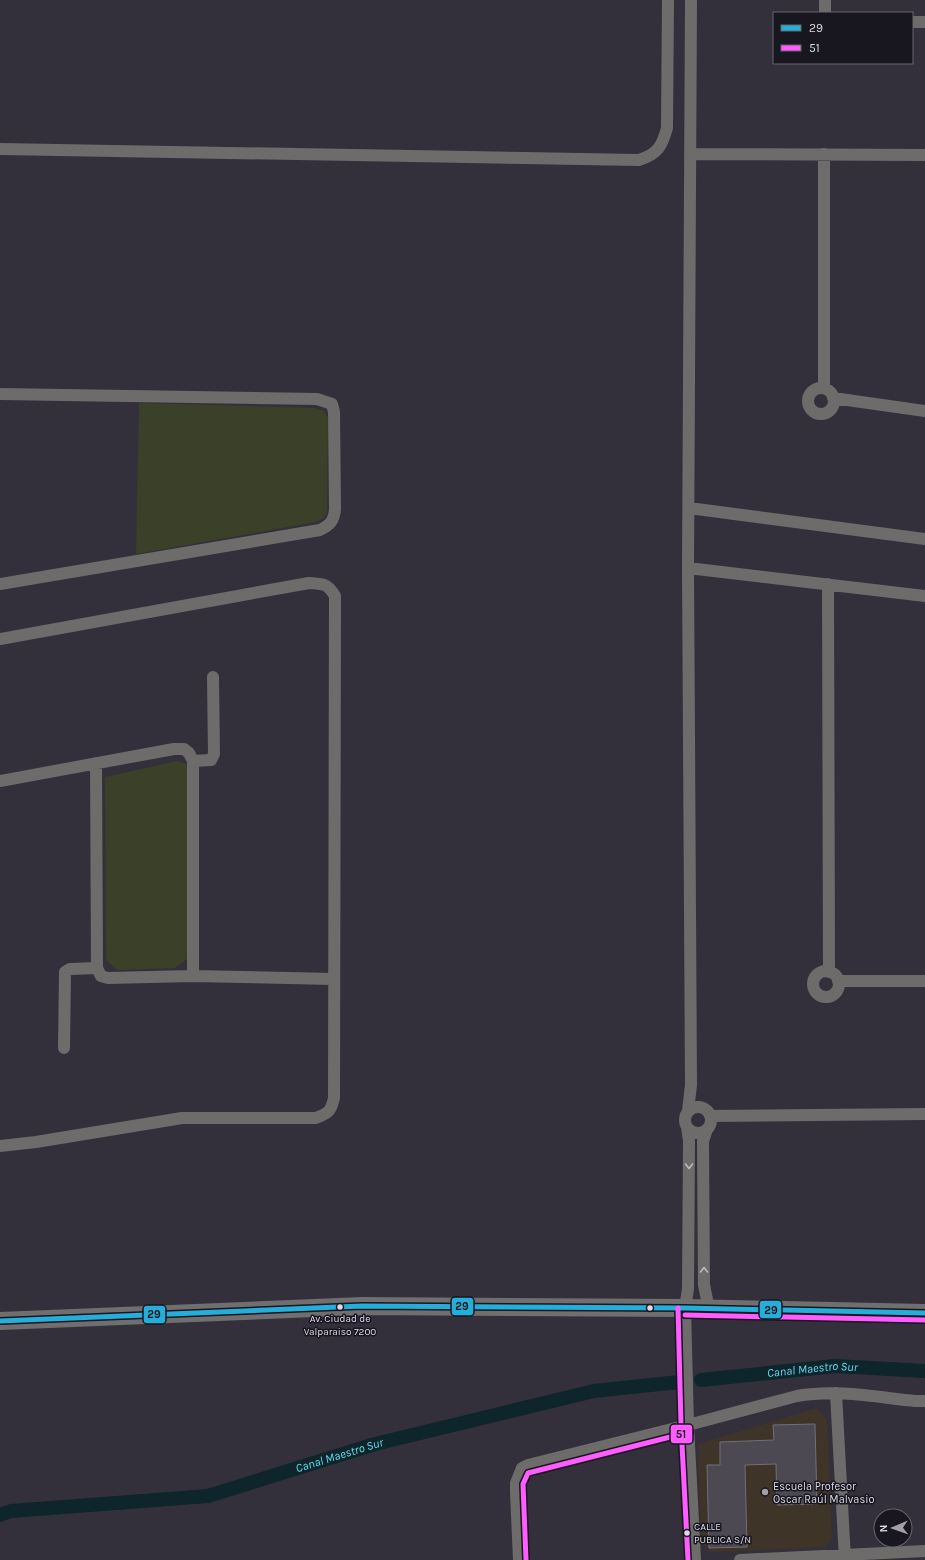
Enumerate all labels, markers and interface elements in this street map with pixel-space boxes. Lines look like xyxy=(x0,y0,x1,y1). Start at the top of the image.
legend xyxy=(773,12,913,64)
text: 29 xyxy=(809,21,823,35)
text: 51 xyxy=(809,41,820,55)
one-way arrow xyxy=(685,1163,693,1169)
one-way arrow xyxy=(700,1267,708,1273)
line badge: 29 xyxy=(451,1297,474,1316)
text: 29 xyxy=(455,1300,469,1313)
line badge: 29 xyxy=(759,1300,782,1319)
marker: Av. Ciudad de Valparaiso 7200 xyxy=(335,1302,345,1312)
unlabelled marker xyxy=(645,1303,655,1313)
text: 29 xyxy=(764,1304,778,1317)
line badge: 29 xyxy=(143,1305,166,1324)
text: 29 xyxy=(147,1308,161,1321)
place label: Av. Ciudad de Valparaiso 7200 xyxy=(304,1313,376,1338)
water label: Canal Maestro Sur xyxy=(766,1359,859,1380)
line badge: 51 xyxy=(670,1424,693,1444)
text: 51 xyxy=(676,1428,686,1441)
water label: Canal Maestro Sur xyxy=(294,1435,386,1475)
place label: Escuela Profesor Oscar Raúl Malvasio xyxy=(773,1480,874,1506)
marker: Escuela Profesor Oscar Raúl Malvasio xyxy=(760,1487,770,1497)
north arrow xyxy=(873,1508,913,1548)
place label: CALLE PUBLICA S/N xyxy=(694,1521,751,1546)
text: N xyxy=(877,1524,890,1533)
marker: CALLE PUBLICA S/N xyxy=(682,1528,692,1538)

